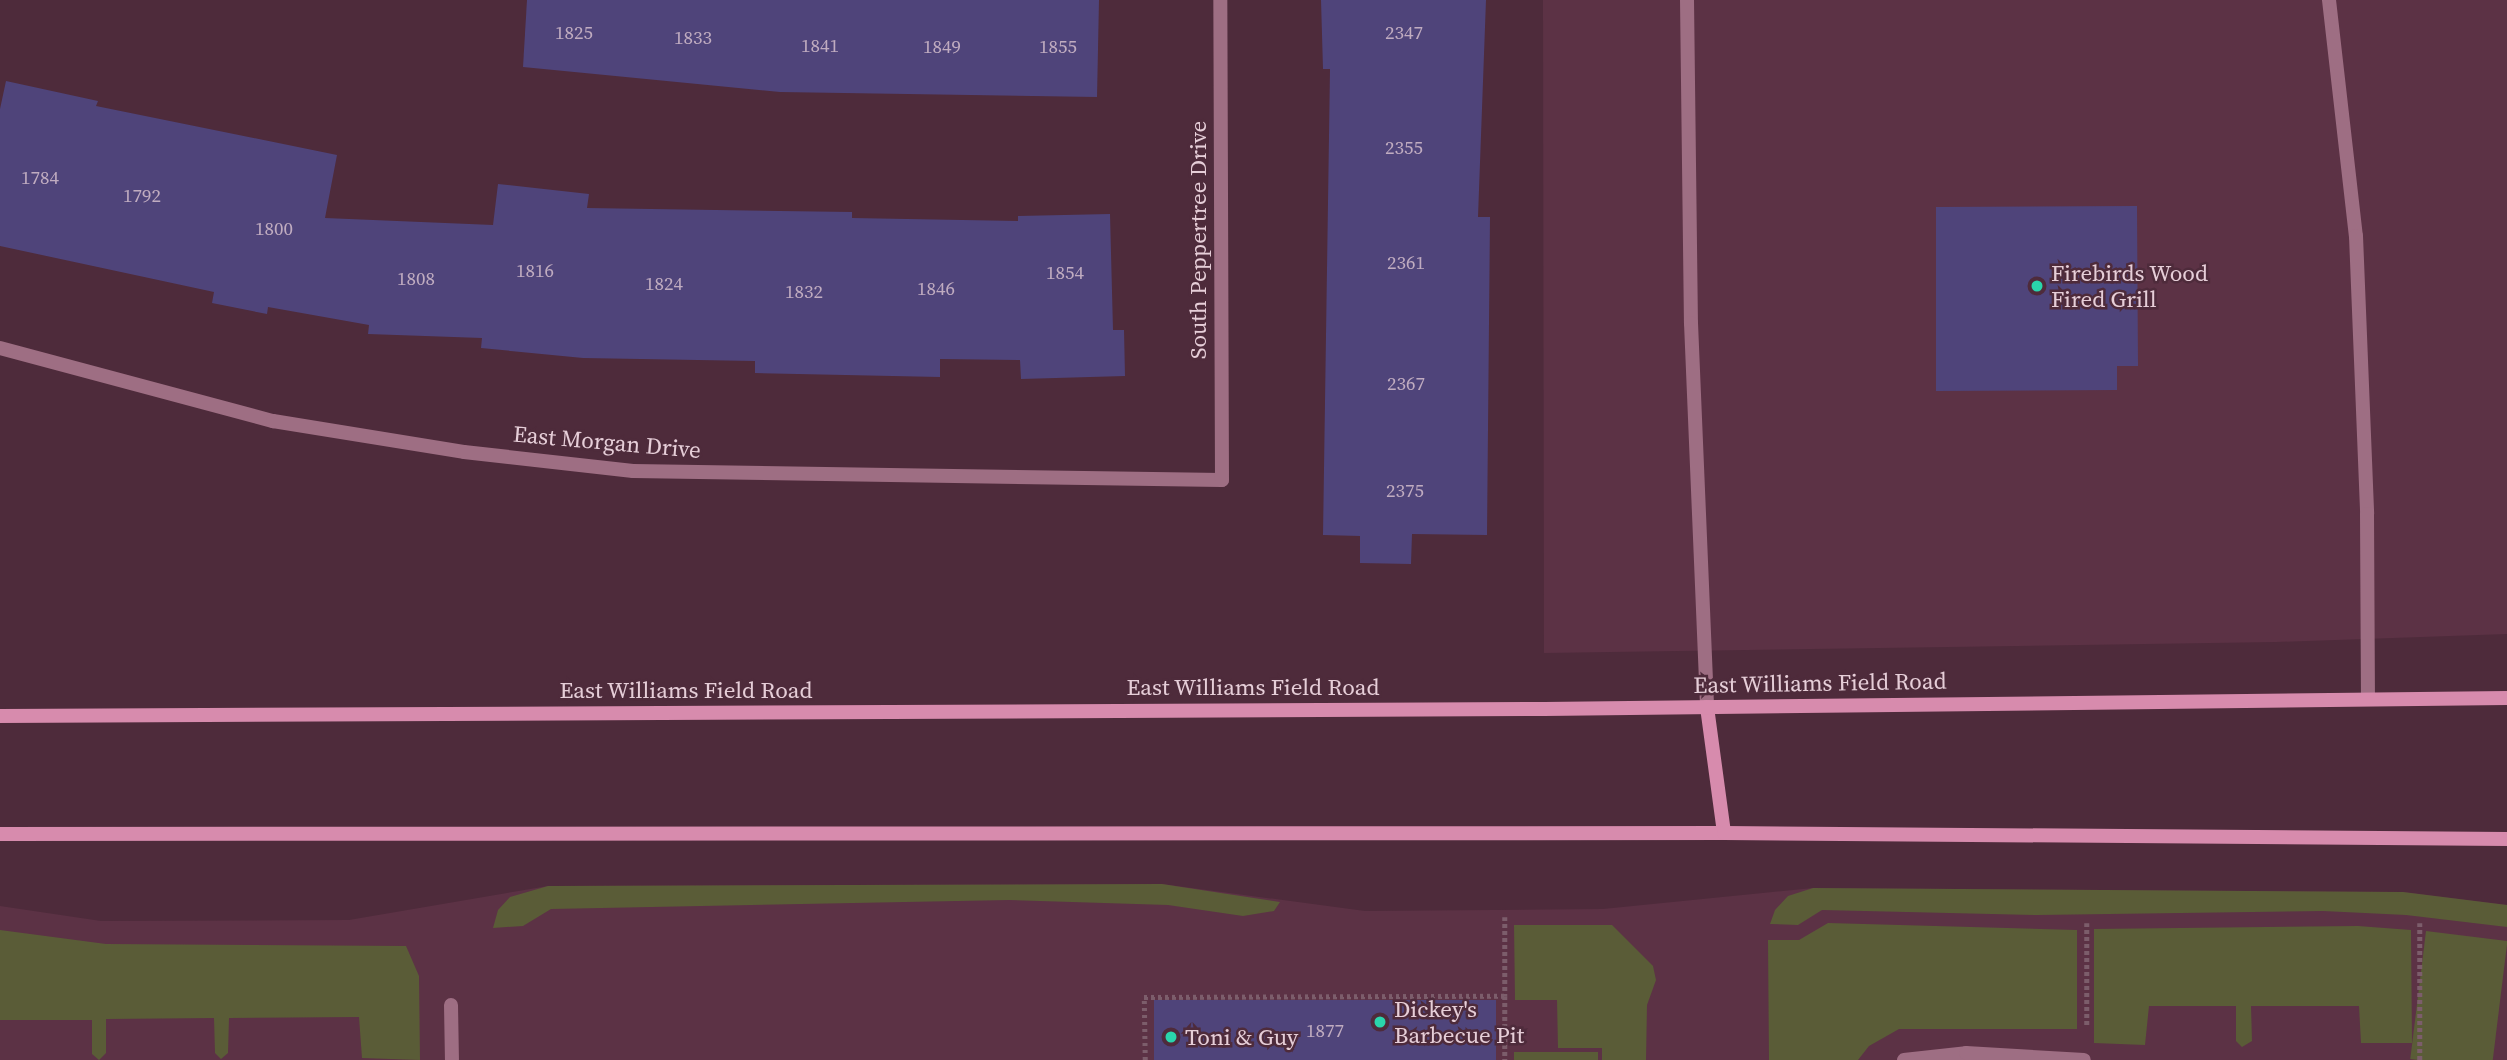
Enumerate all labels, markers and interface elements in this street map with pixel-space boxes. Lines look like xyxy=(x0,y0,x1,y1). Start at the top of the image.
house number: 1825 xyxy=(555,22,593,44)
house number: 2347 xyxy=(1385,22,1423,44)
house number: 1833 xyxy=(674,27,712,49)
house number: 1841 xyxy=(801,35,839,57)
house number: 1849 xyxy=(923,36,961,58)
house number: 1855 xyxy=(1039,36,1077,58)
street label: South Peppertree Drive xyxy=(1184,121,1212,359)
house number: 2355 xyxy=(1385,137,1423,159)
house number: 1784 xyxy=(21,167,59,189)
house number: 1792 xyxy=(123,185,161,207)
house number: 1800 xyxy=(255,218,293,240)
house number: 2361 xyxy=(1387,252,1425,274)
place label: Firebirds Wood Fired Grill xyxy=(2051,259,2209,313)
house number: 1816 xyxy=(516,260,554,282)
house number: 1854 xyxy=(1046,262,1084,284)
house number: 1808 xyxy=(397,268,435,290)
house number: 1824 xyxy=(645,273,683,295)
house number: 1846 xyxy=(917,278,955,300)
marker: Firebirds Wood Fired Grill xyxy=(2029,278,2045,294)
house number: 1832 xyxy=(785,281,823,303)
house number: 2367 xyxy=(1387,373,1425,395)
street label: East Morgan Drive xyxy=(512,420,702,464)
house number: 2375 xyxy=(1386,480,1424,502)
street label: East Williams Field Road xyxy=(1693,667,1947,699)
street label: East Williams Field Road xyxy=(1126,673,1380,701)
street label: East Williams Field Road xyxy=(559,676,813,704)
place label: Dickey's Barbecue Pit xyxy=(1394,995,1524,1049)
marker: Dickey's Barbecue Pit xyxy=(1372,1014,1388,1030)
house number: 1877 xyxy=(1306,1020,1344,1042)
place label: Toni & Guy xyxy=(1185,1023,1298,1051)
marker: Toni & Guy xyxy=(1163,1029,1179,1045)

